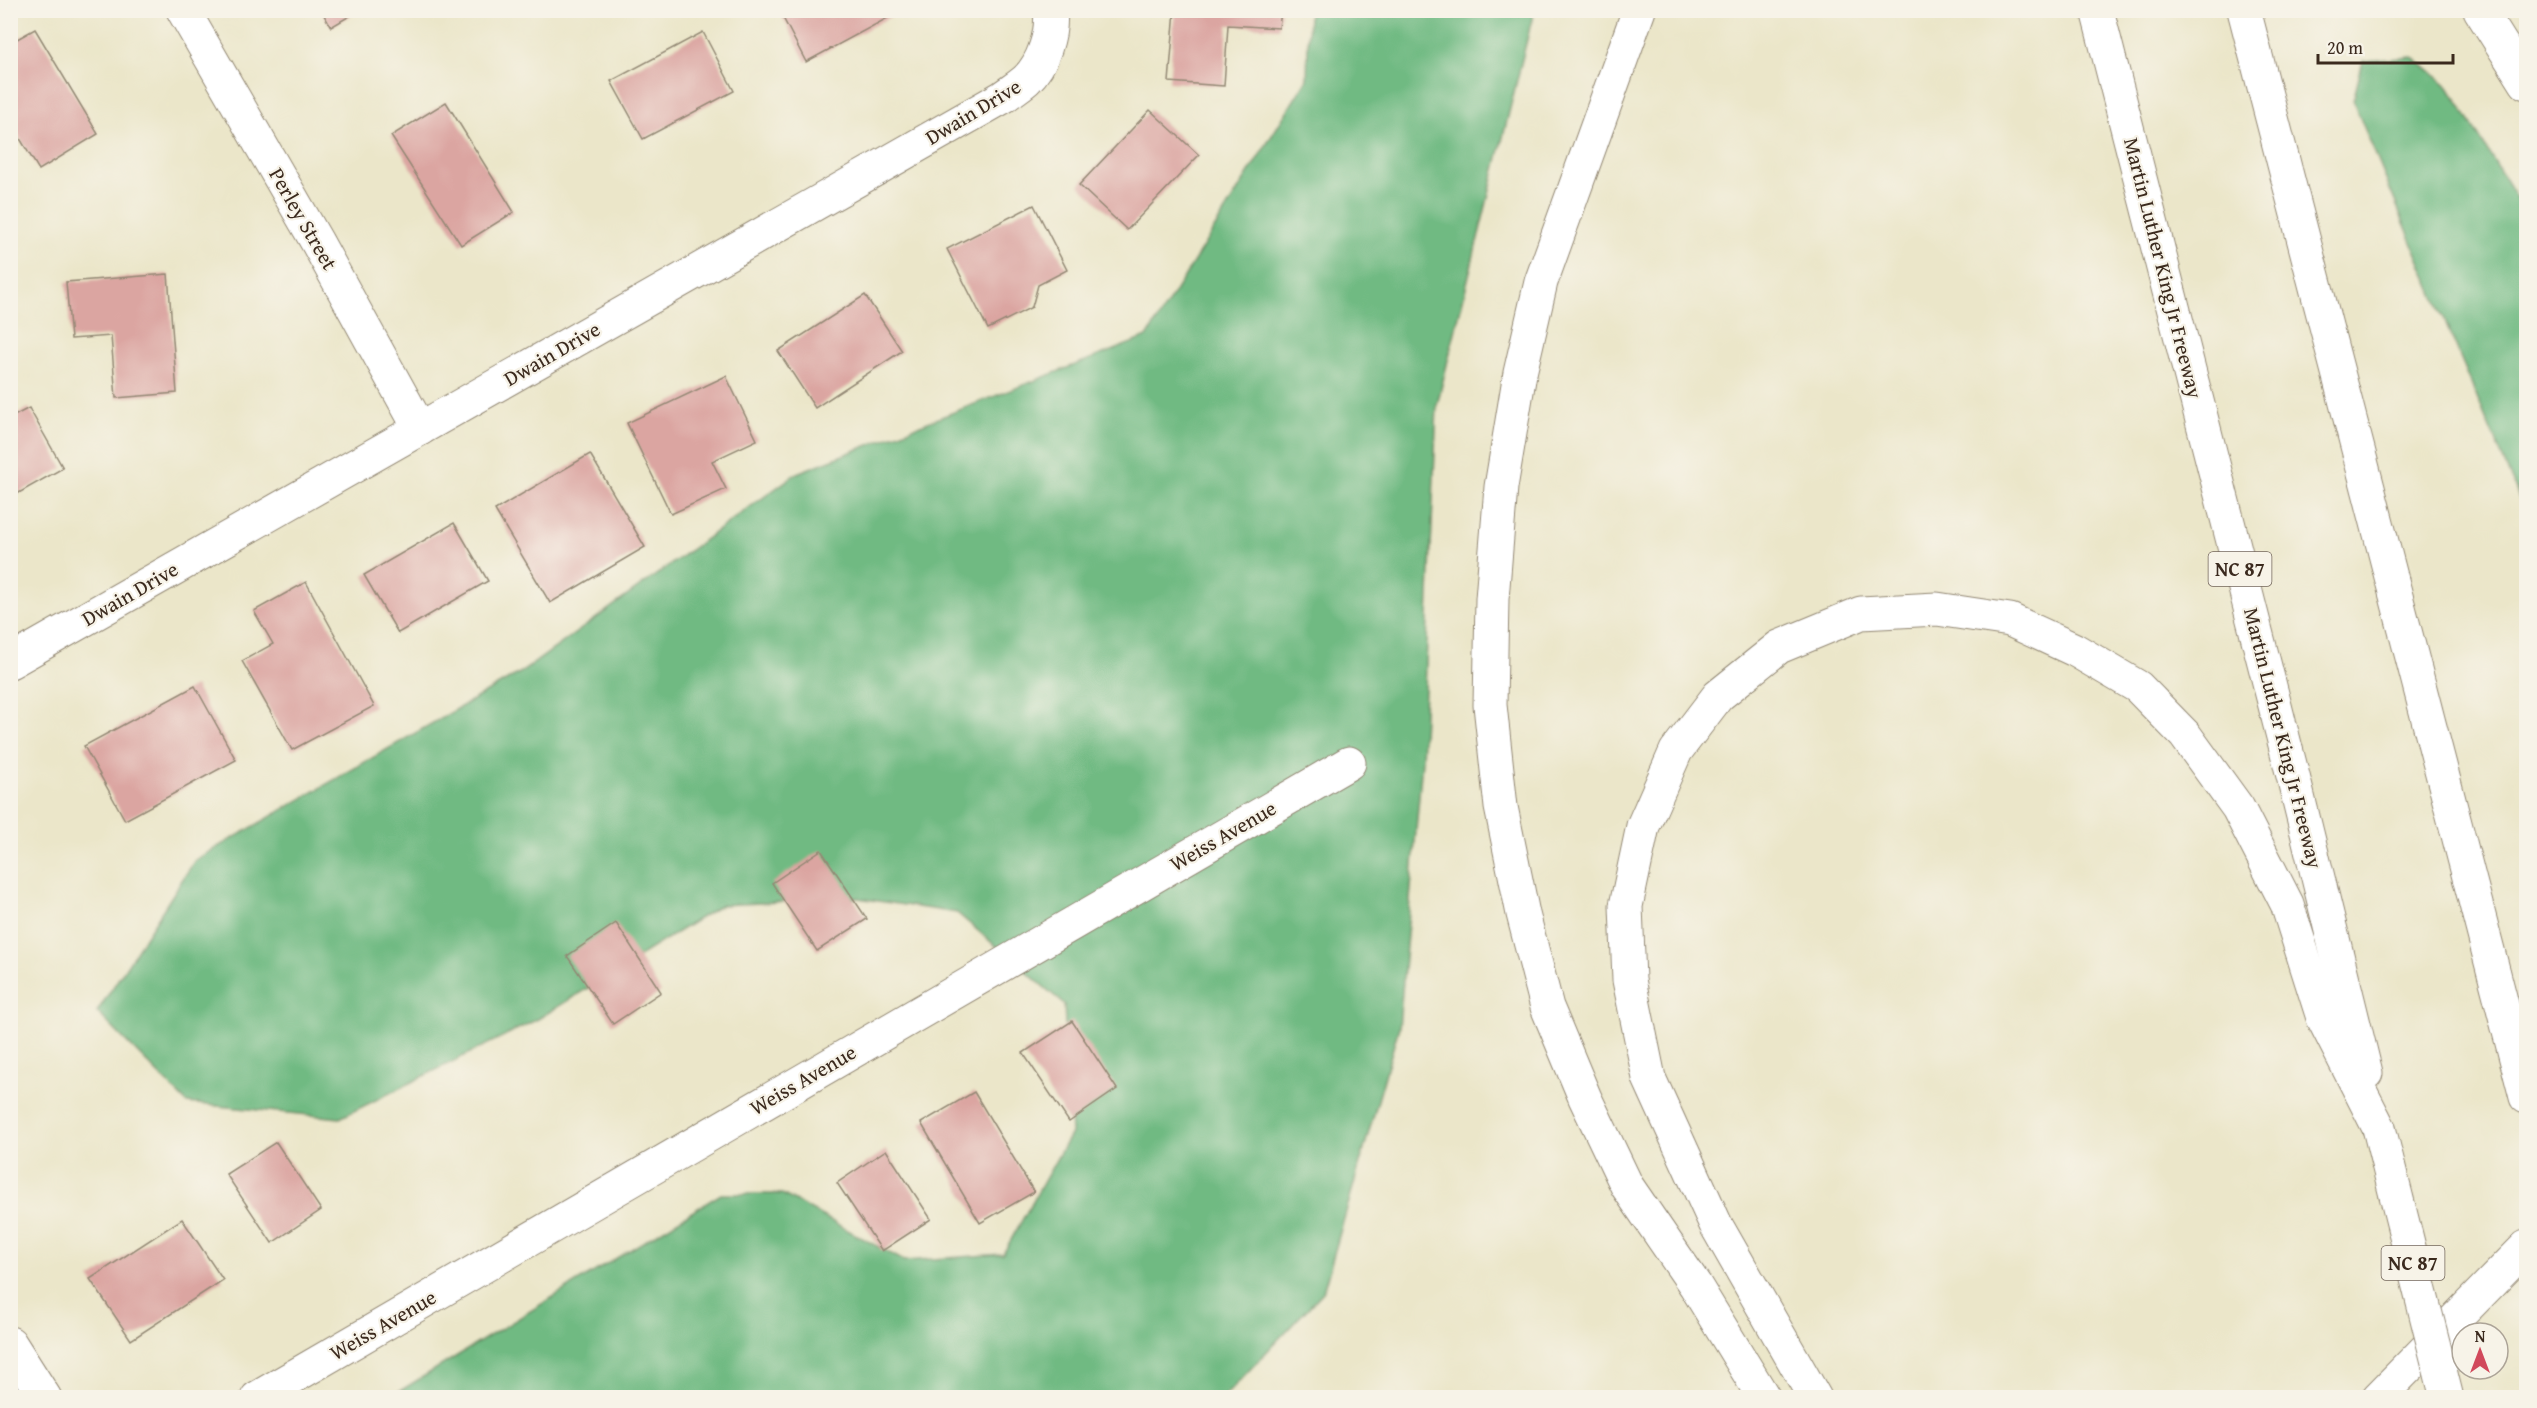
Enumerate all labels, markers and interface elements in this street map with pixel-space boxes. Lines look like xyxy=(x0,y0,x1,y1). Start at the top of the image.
scale bar xyxy=(2318,27,2453,65)
text: 20 m xyxy=(2327,34,2363,61)
street label: Dwain Drive xyxy=(919,71,1027,152)
street label: Martin Luther King Jr Freeway xyxy=(2116,134,2211,402)
street label: Perley Street xyxy=(262,162,346,276)
street label: Dwain Drive xyxy=(498,313,606,394)
road number: NC 87 xyxy=(2208,552,2272,586)
street label: Dwain Drive xyxy=(76,553,184,634)
street label: Martin Luther King Jr Freeway xyxy=(2236,604,2331,872)
street label: Weiss Avenue xyxy=(1164,792,1282,879)
street label: Weiss Avenue xyxy=(744,1036,862,1123)
road number: NC 87 xyxy=(2382,1246,2444,1280)
street label: Weiss Avenue xyxy=(324,1281,442,1368)
north arrow xyxy=(2450,1321,2510,1381)
text: N xyxy=(2475,1324,2486,1348)

